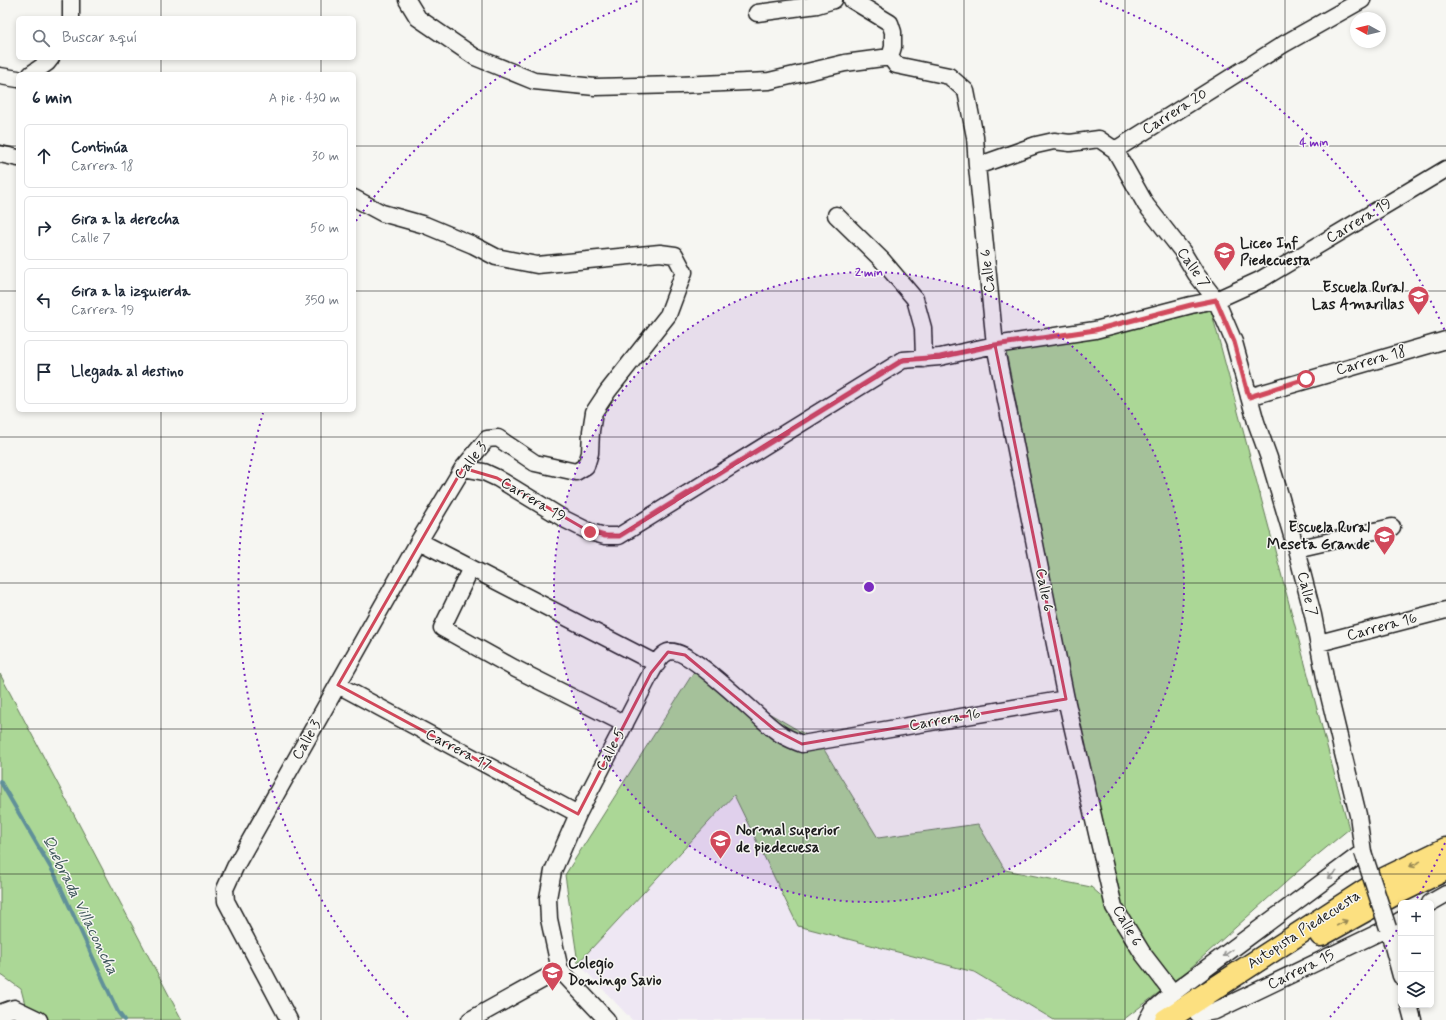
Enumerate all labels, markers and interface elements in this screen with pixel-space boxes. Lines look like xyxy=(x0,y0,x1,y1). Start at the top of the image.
north arrow xyxy=(1350,12,1386,48)
search box xyxy=(16,16,356,60)
icon: search xyxy=(30,27,52,49)
text: Buscar aquí xyxy=(62,28,137,48)
street label: Carrera 20 xyxy=(1139,84,1211,140)
text: 6 min xyxy=(32,87,72,109)
text: A pie · 430 m xyxy=(269,90,340,107)
text: 4 min xyxy=(1299,135,1329,151)
text: Continúa xyxy=(71,138,128,158)
icon: ahead xyxy=(33,145,55,167)
text: 30 m xyxy=(312,148,339,165)
text: Carrera 18 xyxy=(71,158,134,175)
street label: Carrera 19 xyxy=(1323,194,1395,248)
text: Gira a la derecha xyxy=(71,210,180,230)
icon: right xyxy=(33,217,55,239)
text: 50 m xyxy=(310,220,339,237)
text: Calle 7 xyxy=(71,230,110,247)
place label: Liceo Inf Piedecuesta xyxy=(1240,234,1311,271)
school or university icon: Liceo Inf Piedecuesta xyxy=(1211,240,1237,273)
street label: Calle 7 xyxy=(1172,244,1214,292)
street label: Calle 6 xyxy=(976,248,1000,294)
text: 2 min xyxy=(855,265,883,281)
place label: Escuela Rural Las Amarillas xyxy=(1312,278,1404,315)
text: Gira a la izquierda xyxy=(71,282,190,302)
school or university icon: Escuela Rural Las Amarillas xyxy=(1406,284,1432,317)
icon: left xyxy=(33,289,55,311)
text: 350 m xyxy=(305,292,339,309)
text: Carrera 19 xyxy=(71,302,134,319)
street label: Carrera 18 xyxy=(1334,341,1408,381)
icon: arrive xyxy=(33,361,55,383)
text: Llegada al destino xyxy=(71,362,184,382)
route start xyxy=(1297,370,1315,388)
street label: Calle 3 xyxy=(450,438,492,484)
street label: Carrera 19 xyxy=(497,473,569,527)
place label: Escuela Rural Meseta Grande xyxy=(1267,518,1370,555)
route end xyxy=(581,523,599,541)
school or university icon: Escuela Rural Meseta Grande xyxy=(1372,524,1398,557)
street label: Calle 6 xyxy=(1030,567,1058,614)
street label: Calle 7 xyxy=(1292,570,1322,618)
centre of rings xyxy=(862,580,876,594)
street label: Carrera 16 xyxy=(1344,608,1420,646)
street label: Carrera 16 xyxy=(908,704,982,736)
street label: Calle 3 xyxy=(288,716,327,764)
street label: Carrera 17 xyxy=(422,724,495,776)
street label: Calle 5 xyxy=(592,725,630,775)
place label: Normal superior de piedecuesa xyxy=(736,821,840,858)
school or university icon: Normal superior de piedecuesa xyxy=(707,827,733,860)
water label: Quebrada Villaconcha xyxy=(37,832,123,978)
one-way arrow xyxy=(1409,861,1421,868)
one-way arrow xyxy=(1327,871,1338,879)
street label: Autopista Piedecuesta xyxy=(1244,886,1365,974)
map controls xyxy=(1398,900,1434,1008)
button: + xyxy=(1398,900,1434,936)
street label: Calle 6 xyxy=(1108,902,1147,950)
one-way arrow xyxy=(1336,919,1348,927)
button: − xyxy=(1398,936,1434,972)
street label: Carrera 15 xyxy=(1264,945,1338,995)
one-way arrow xyxy=(1222,948,1233,957)
place label: Colegio Domingo Savio xyxy=(568,954,662,992)
school or university icon: Colegio Domingo Savio xyxy=(539,960,565,993)
button: layers xyxy=(1398,972,1434,1008)

